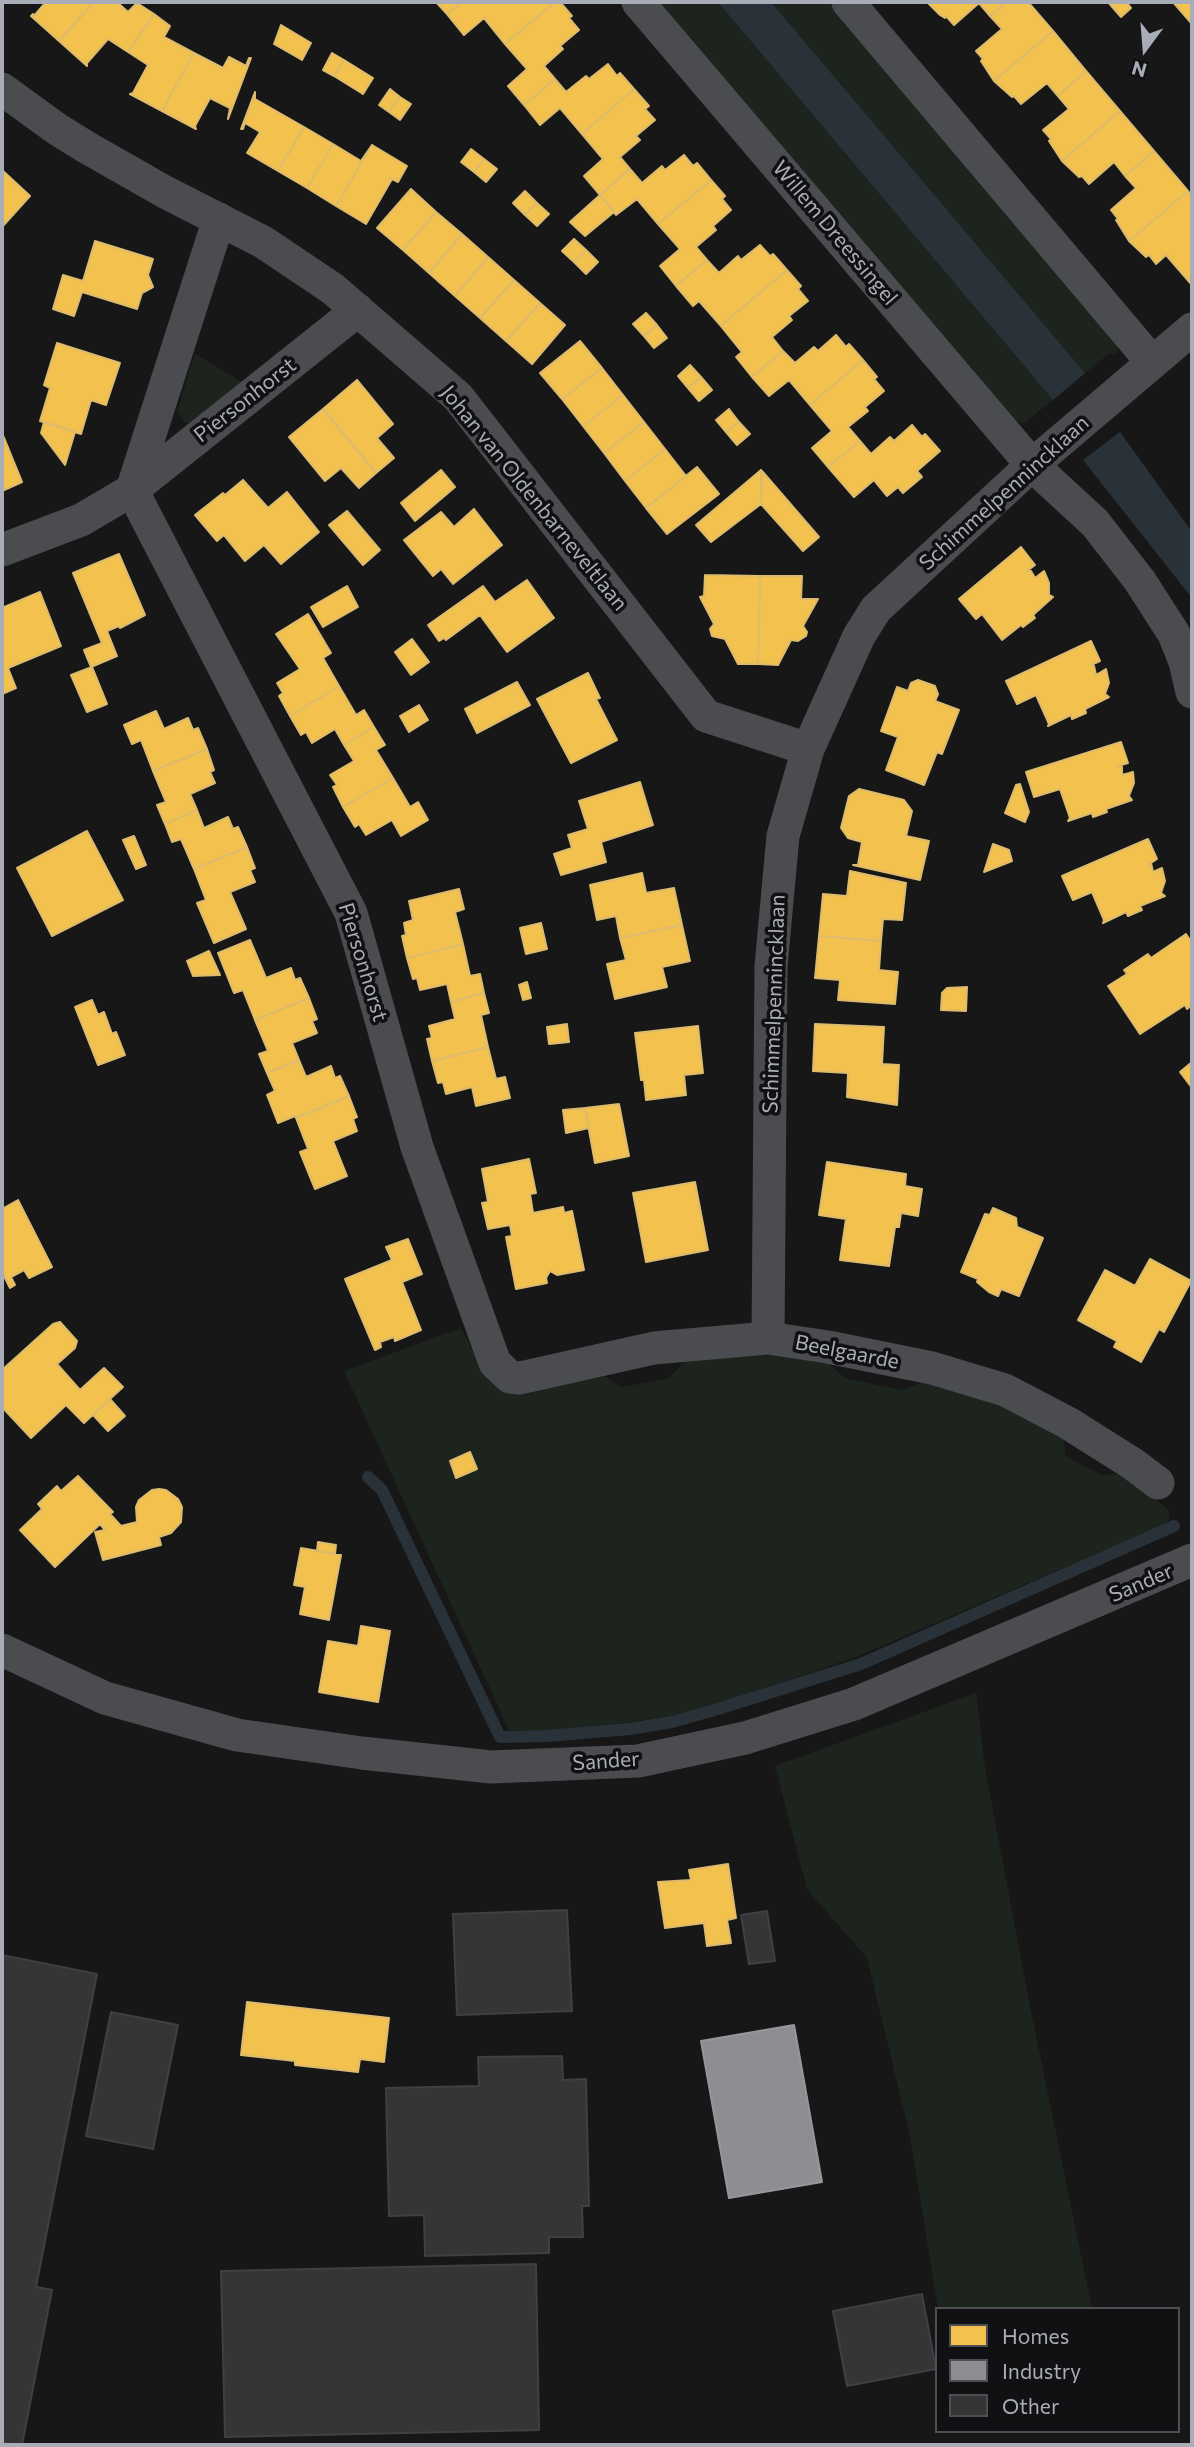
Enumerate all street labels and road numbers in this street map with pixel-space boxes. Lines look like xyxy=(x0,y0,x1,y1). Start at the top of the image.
street label: Willem Dreessingel xyxy=(767,156,903,310)
street label: Piersonhorst xyxy=(189,352,301,448)
street label: Johan van Oldenbarneveltlaan xyxy=(435,380,633,616)
street label: Schimmelpennincklaan xyxy=(914,410,1094,576)
street label: Schimmelpennincklaan xyxy=(758,894,790,1114)
street label: Piersonhorst xyxy=(333,900,393,1024)
street label: Beelgaarde xyxy=(793,1330,901,1374)
street label: Sander xyxy=(1105,1558,1177,1608)
street label: Sander xyxy=(572,1746,640,1776)

